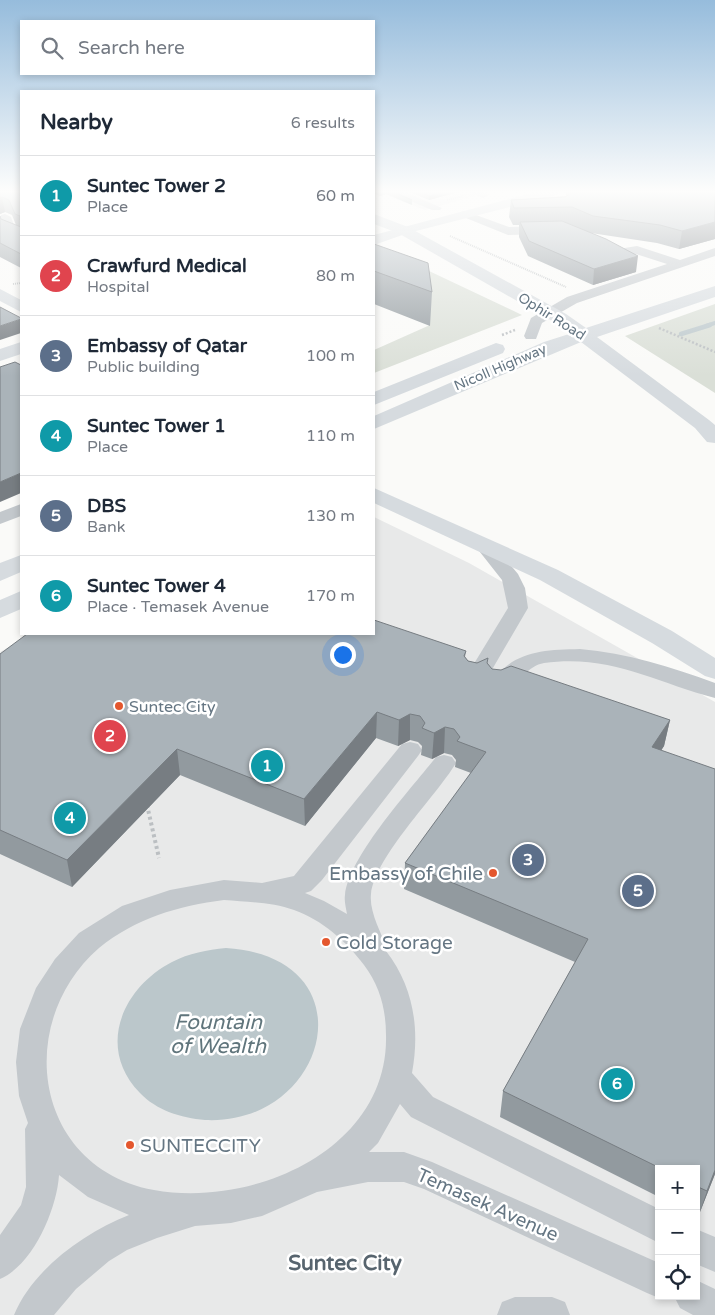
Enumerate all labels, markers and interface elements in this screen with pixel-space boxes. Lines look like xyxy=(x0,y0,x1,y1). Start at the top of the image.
search box xyxy=(20,20,375,75)
icon: search xyxy=(38,34,66,62)
text: Search here xyxy=(78,37,185,59)
text: Nearby xyxy=(40,110,113,135)
text: 6 results xyxy=(291,113,355,133)
text: Suntec Tower 2 xyxy=(87,175,226,197)
text: 1 xyxy=(51,186,61,206)
text: 60 m xyxy=(316,186,355,206)
text: Place xyxy=(87,197,128,217)
text: Crawfurd Medical xyxy=(87,255,247,277)
text: 2 xyxy=(51,266,61,286)
text: 80 m xyxy=(316,266,355,286)
text: Hospital xyxy=(87,277,149,297)
street label: Ophir Road xyxy=(515,289,589,344)
text: Embassy of Qatar xyxy=(87,335,247,357)
street label: Nicoll Highway xyxy=(452,340,549,395)
text: 3 xyxy=(51,346,61,366)
text: 100 m xyxy=(306,346,355,366)
text: Public building xyxy=(87,357,200,377)
text: Suntec Tower 1 xyxy=(87,415,226,437)
text: 4 xyxy=(51,426,61,446)
text: 110 m xyxy=(306,426,355,446)
text: Place xyxy=(87,437,128,457)
text: DBS xyxy=(87,495,126,517)
text: 5 xyxy=(51,506,61,526)
text: 130 m xyxy=(306,506,355,526)
text: Bank xyxy=(87,517,126,537)
text: Suntec Tower 4 xyxy=(87,575,226,597)
text: 6 xyxy=(51,586,61,606)
text: 170 m xyxy=(306,586,355,606)
text: Place · Temasek Avenue xyxy=(87,597,269,617)
your location xyxy=(330,642,356,668)
place label: Suntec City xyxy=(129,697,216,717)
marker: Suntec City xyxy=(113,700,125,712)
pin: 2 xyxy=(94,717,126,755)
pin: 1 xyxy=(251,747,283,785)
pin: 4 xyxy=(54,799,86,837)
pin: 3 xyxy=(512,841,544,879)
place label: Embassy of Chile xyxy=(329,863,483,885)
marker: Embassy of Chile xyxy=(487,867,499,879)
pin: 5 xyxy=(622,872,654,910)
place label: Cold Storage xyxy=(336,932,453,954)
marker: Cold Storage xyxy=(320,936,332,948)
water label: Fountain of Wealth xyxy=(170,1010,267,1059)
pin: 6 xyxy=(601,1065,633,1103)
place label: SUNTECCITY xyxy=(140,1135,261,1157)
marker: SUNTECCITY xyxy=(124,1139,136,1151)
street label: Temasek Avenue xyxy=(414,1164,562,1246)
map controls xyxy=(655,1165,700,1300)
button: + xyxy=(655,1165,700,1210)
button: − xyxy=(655,1210,700,1255)
district label: Suntec City xyxy=(288,1251,402,1276)
button: locate xyxy=(655,1255,700,1300)

